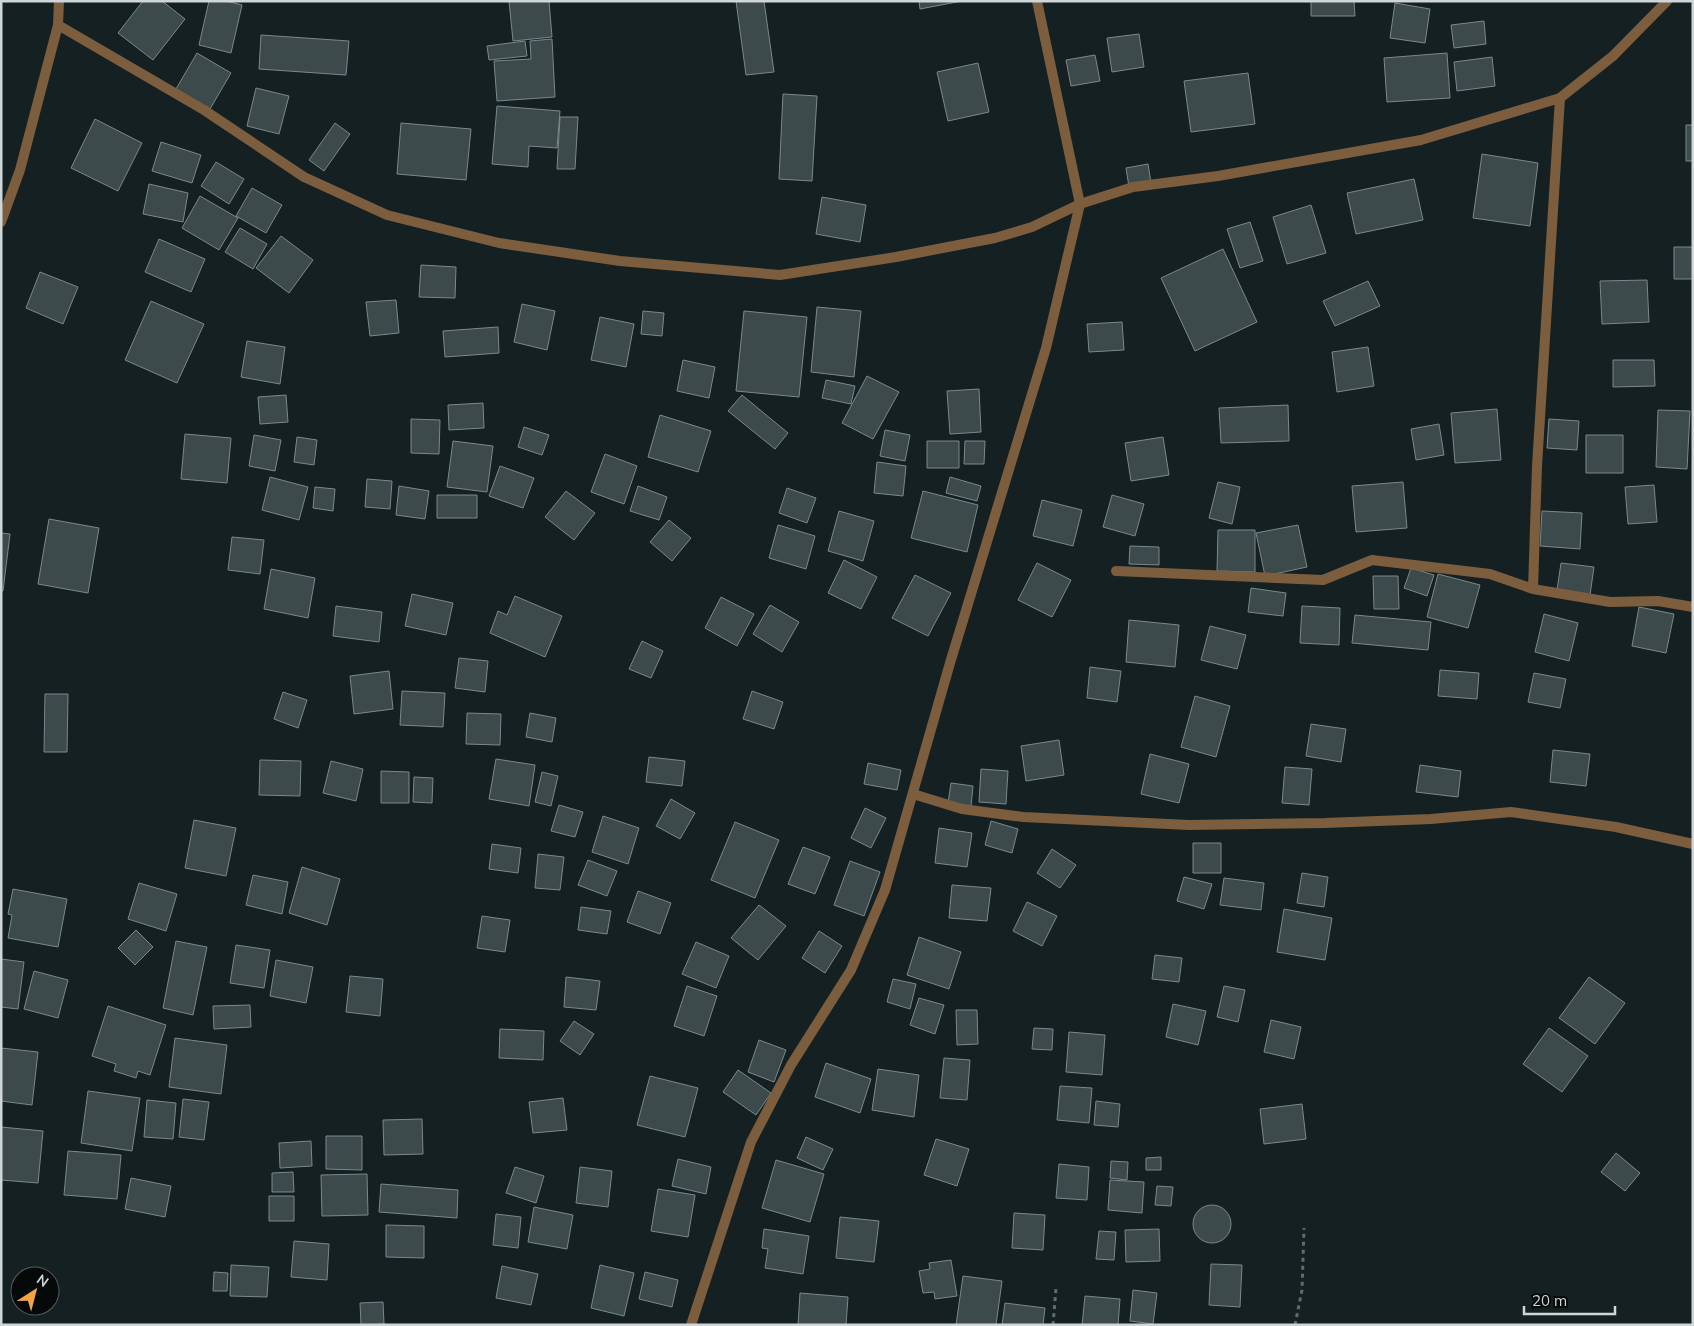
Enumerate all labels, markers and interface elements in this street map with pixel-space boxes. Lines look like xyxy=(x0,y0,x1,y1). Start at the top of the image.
north arrow xyxy=(10,1266,60,1316)
text: N xyxy=(33,1270,52,1291)
scale bar xyxy=(1524,1284,1615,1316)
text: 20 m xyxy=(1532,1291,1567,1310)

